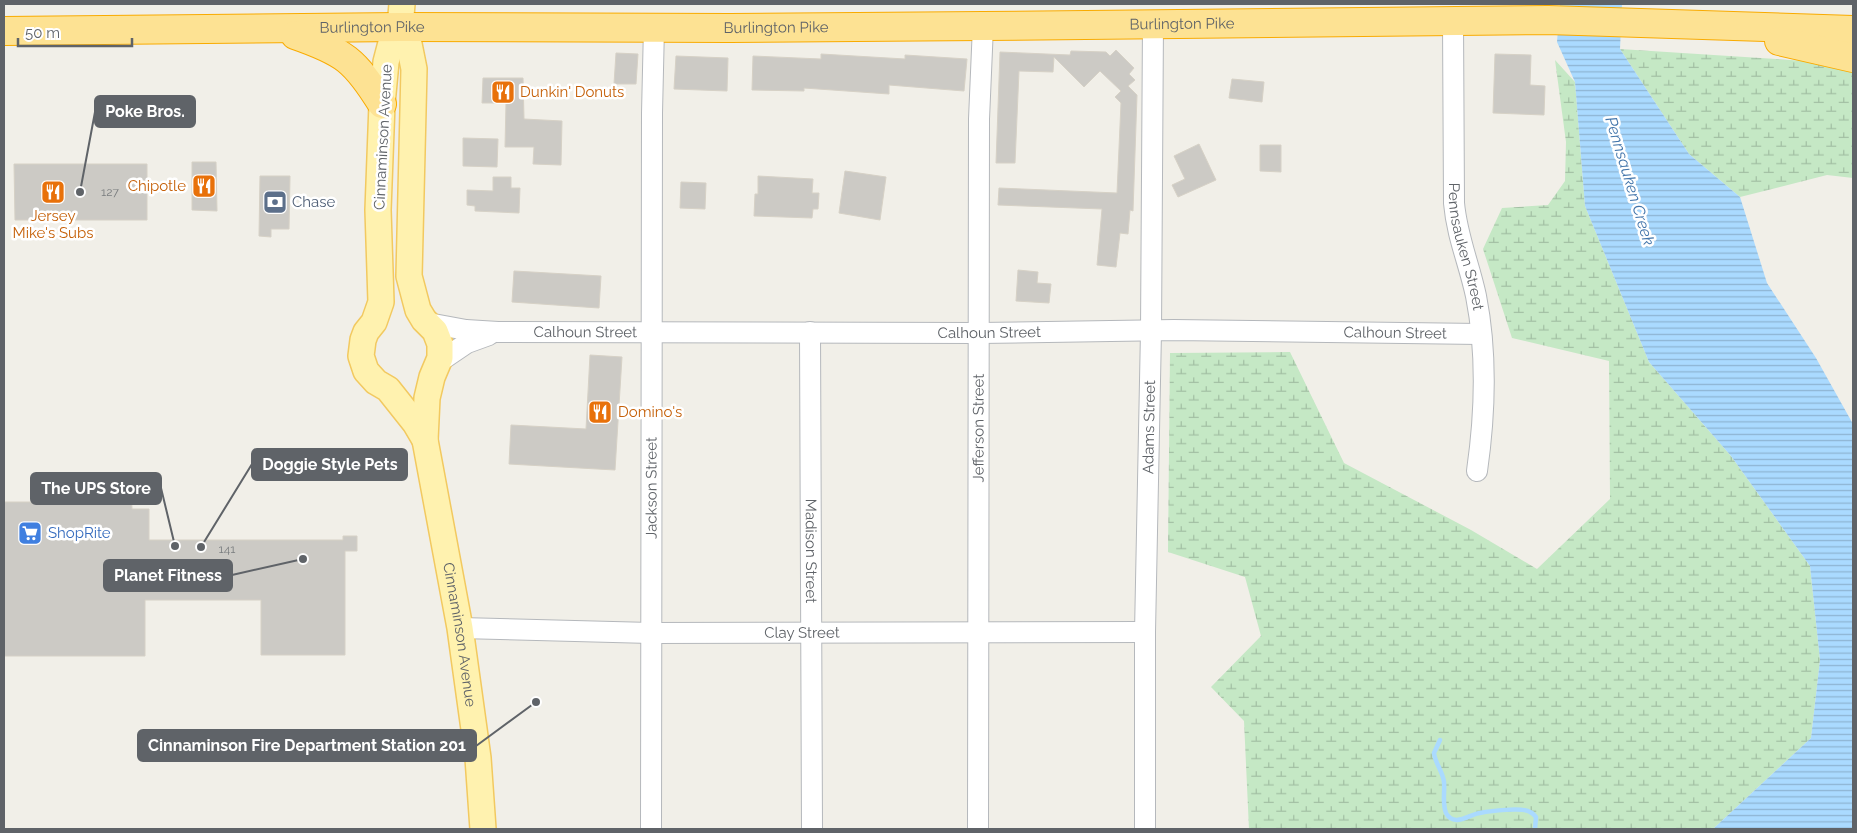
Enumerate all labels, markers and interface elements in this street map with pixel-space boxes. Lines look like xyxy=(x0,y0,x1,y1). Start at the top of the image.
street label: Burlington Pike xyxy=(1129,14,1235,33)
scale bar xyxy=(18,15,131,47)
street label: Burlington Pike xyxy=(319,18,425,37)
street label: Burlington Pike xyxy=(723,18,829,37)
text: 50 m xyxy=(25,24,60,42)
street label: Cinnaminson Avenue xyxy=(370,63,396,210)
restaurant icon: Dunkin' Donuts xyxy=(490,79,516,105)
place label: Dunkin' Donuts xyxy=(520,83,624,101)
callout: Poke Bros. xyxy=(95,96,195,127)
text: Poke Bros. xyxy=(105,102,185,121)
water label: Pennsauken Creek xyxy=(1601,114,1659,248)
restaurant icon: Chipotle xyxy=(191,173,217,199)
place label: Chipotle xyxy=(128,177,186,195)
restaurant icon: Jersey Mike's Subs xyxy=(40,179,66,205)
street label: Pennsauken Street xyxy=(1445,183,1487,312)
house number: 127 xyxy=(101,185,119,199)
bank icon: Chase xyxy=(262,189,288,215)
place label: Chase xyxy=(292,193,335,211)
place label: Jersey Mike's Subs xyxy=(13,207,94,242)
street label: Calhoun Street xyxy=(534,323,637,341)
street label: Calhoun Street xyxy=(938,323,1041,342)
street label: Calhoun Street xyxy=(1343,323,1447,343)
street label: Jefferson Street xyxy=(969,374,988,482)
street label: Adams Street xyxy=(1139,380,1159,474)
restaurant icon: Domino's xyxy=(587,399,613,425)
place label: Domino's xyxy=(618,403,682,421)
street label: Jackson Street xyxy=(642,437,661,539)
callout: Doggie Style Pets xyxy=(252,449,407,480)
text: Doggie Style Pets xyxy=(262,455,398,474)
callout: The UPS Store xyxy=(31,473,161,504)
text: The UPS Store xyxy=(41,479,151,498)
street label: Madison Street xyxy=(802,499,820,603)
supermarket icon: ShopRite xyxy=(17,520,43,546)
place label: ShopRite xyxy=(48,524,111,542)
house number: 141 xyxy=(219,542,235,556)
callout: Planet Fitness xyxy=(104,560,232,591)
street label: Cinnaminson Avenue xyxy=(439,561,480,708)
text: Planet Fitness xyxy=(114,566,222,585)
street label: Clay Street xyxy=(764,624,840,642)
callout: Cinnaminson Fire Department Station 201 xyxy=(138,730,476,761)
text: Cinnaminson Fire Department Station 201 xyxy=(148,736,466,755)

